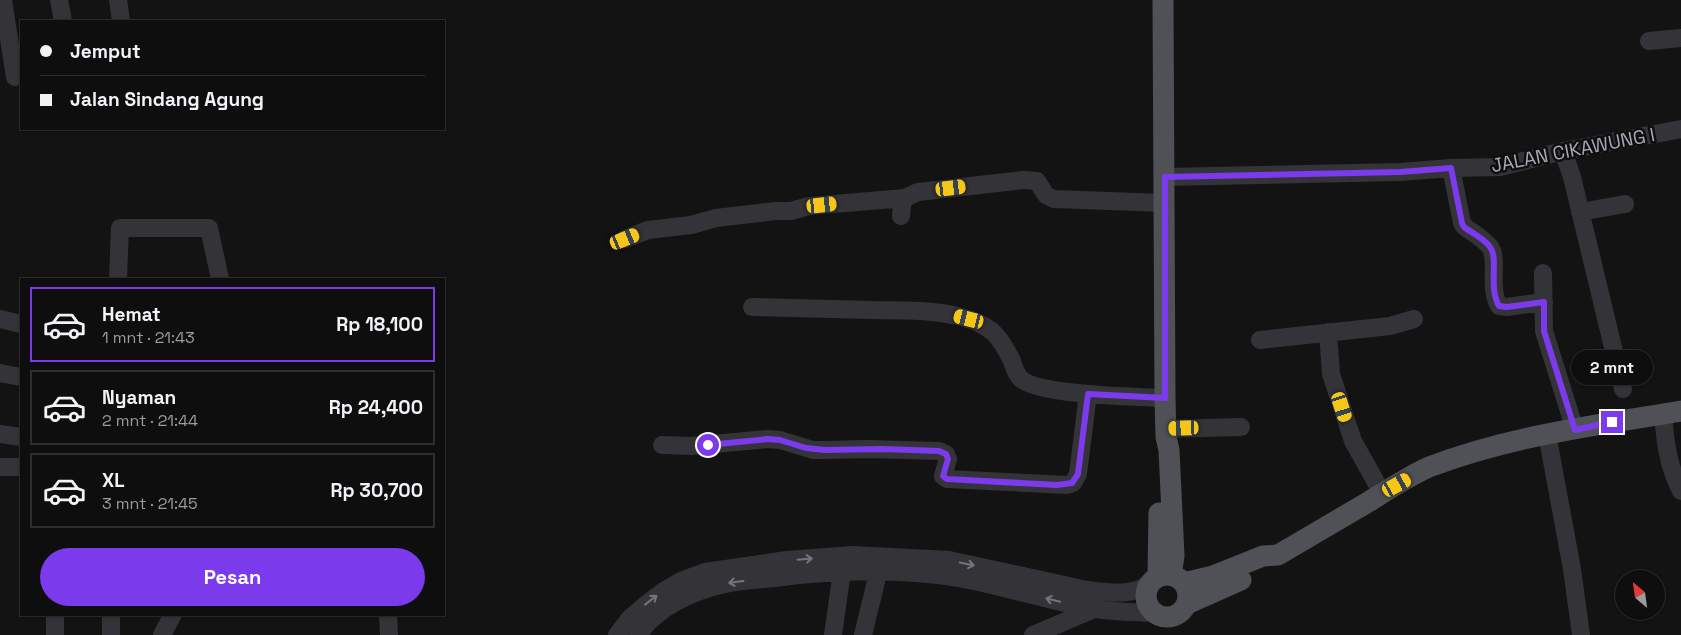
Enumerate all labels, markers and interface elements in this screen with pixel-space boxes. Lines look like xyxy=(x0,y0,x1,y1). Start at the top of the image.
text: Jemput xyxy=(70,39,141,64)
text: Jalan Sindang Agung xyxy=(70,87,264,112)
street label: JALAN CIKAWUNG I xyxy=(1489,122,1657,178)
car xyxy=(935,179,966,197)
car xyxy=(806,196,837,214)
car xyxy=(608,226,641,252)
icon: car xyxy=(42,302,87,347)
text: Hemat xyxy=(102,302,161,327)
car xyxy=(952,308,985,330)
text: Rp 18,100 xyxy=(336,312,423,337)
text: 1 mnt · 21:43 xyxy=(102,327,195,348)
callout: 2 mnt xyxy=(1571,350,1653,384)
text: 2 mnt xyxy=(1590,357,1634,378)
icon: car xyxy=(42,385,87,430)
text: Nyaman xyxy=(102,385,176,410)
car xyxy=(1330,390,1353,424)
text: Rp 24,400 xyxy=(329,395,423,420)
text: 2 mnt · 21:44 xyxy=(102,410,198,431)
route end xyxy=(1601,411,1623,433)
car xyxy=(1168,420,1199,436)
route start xyxy=(697,434,719,456)
icon: car xyxy=(42,468,87,513)
text: XL xyxy=(102,468,125,493)
car xyxy=(1380,471,1413,499)
text: Rp 30,700 xyxy=(330,478,423,503)
text: 3 mnt · 21:45 xyxy=(102,493,198,514)
button: Pesan xyxy=(40,548,425,606)
one-way arrow xyxy=(797,554,813,563)
one-way arrow xyxy=(958,560,974,569)
north arrow xyxy=(1615,570,1665,620)
map controls xyxy=(1615,570,1665,620)
one-way arrow xyxy=(728,577,744,587)
one-way arrow xyxy=(644,595,657,606)
one-way arrow xyxy=(1045,595,1061,604)

